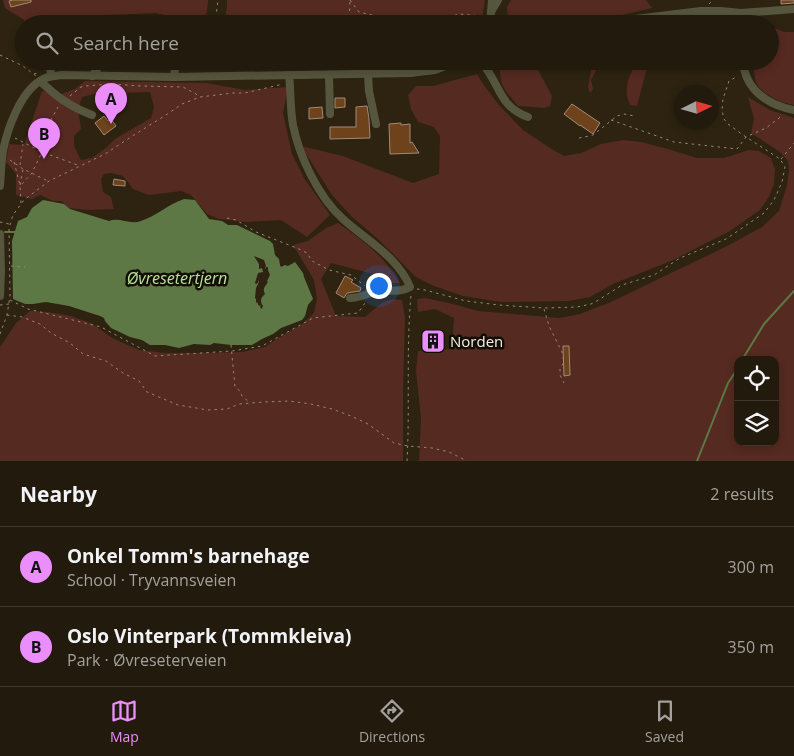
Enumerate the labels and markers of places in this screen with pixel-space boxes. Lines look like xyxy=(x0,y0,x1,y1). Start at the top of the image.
pin: A xyxy=(95,83,127,124)
pin: B xyxy=(28,118,60,159)
building icon: Norden xyxy=(420,328,446,354)
place label: Norden xyxy=(450,331,503,351)

